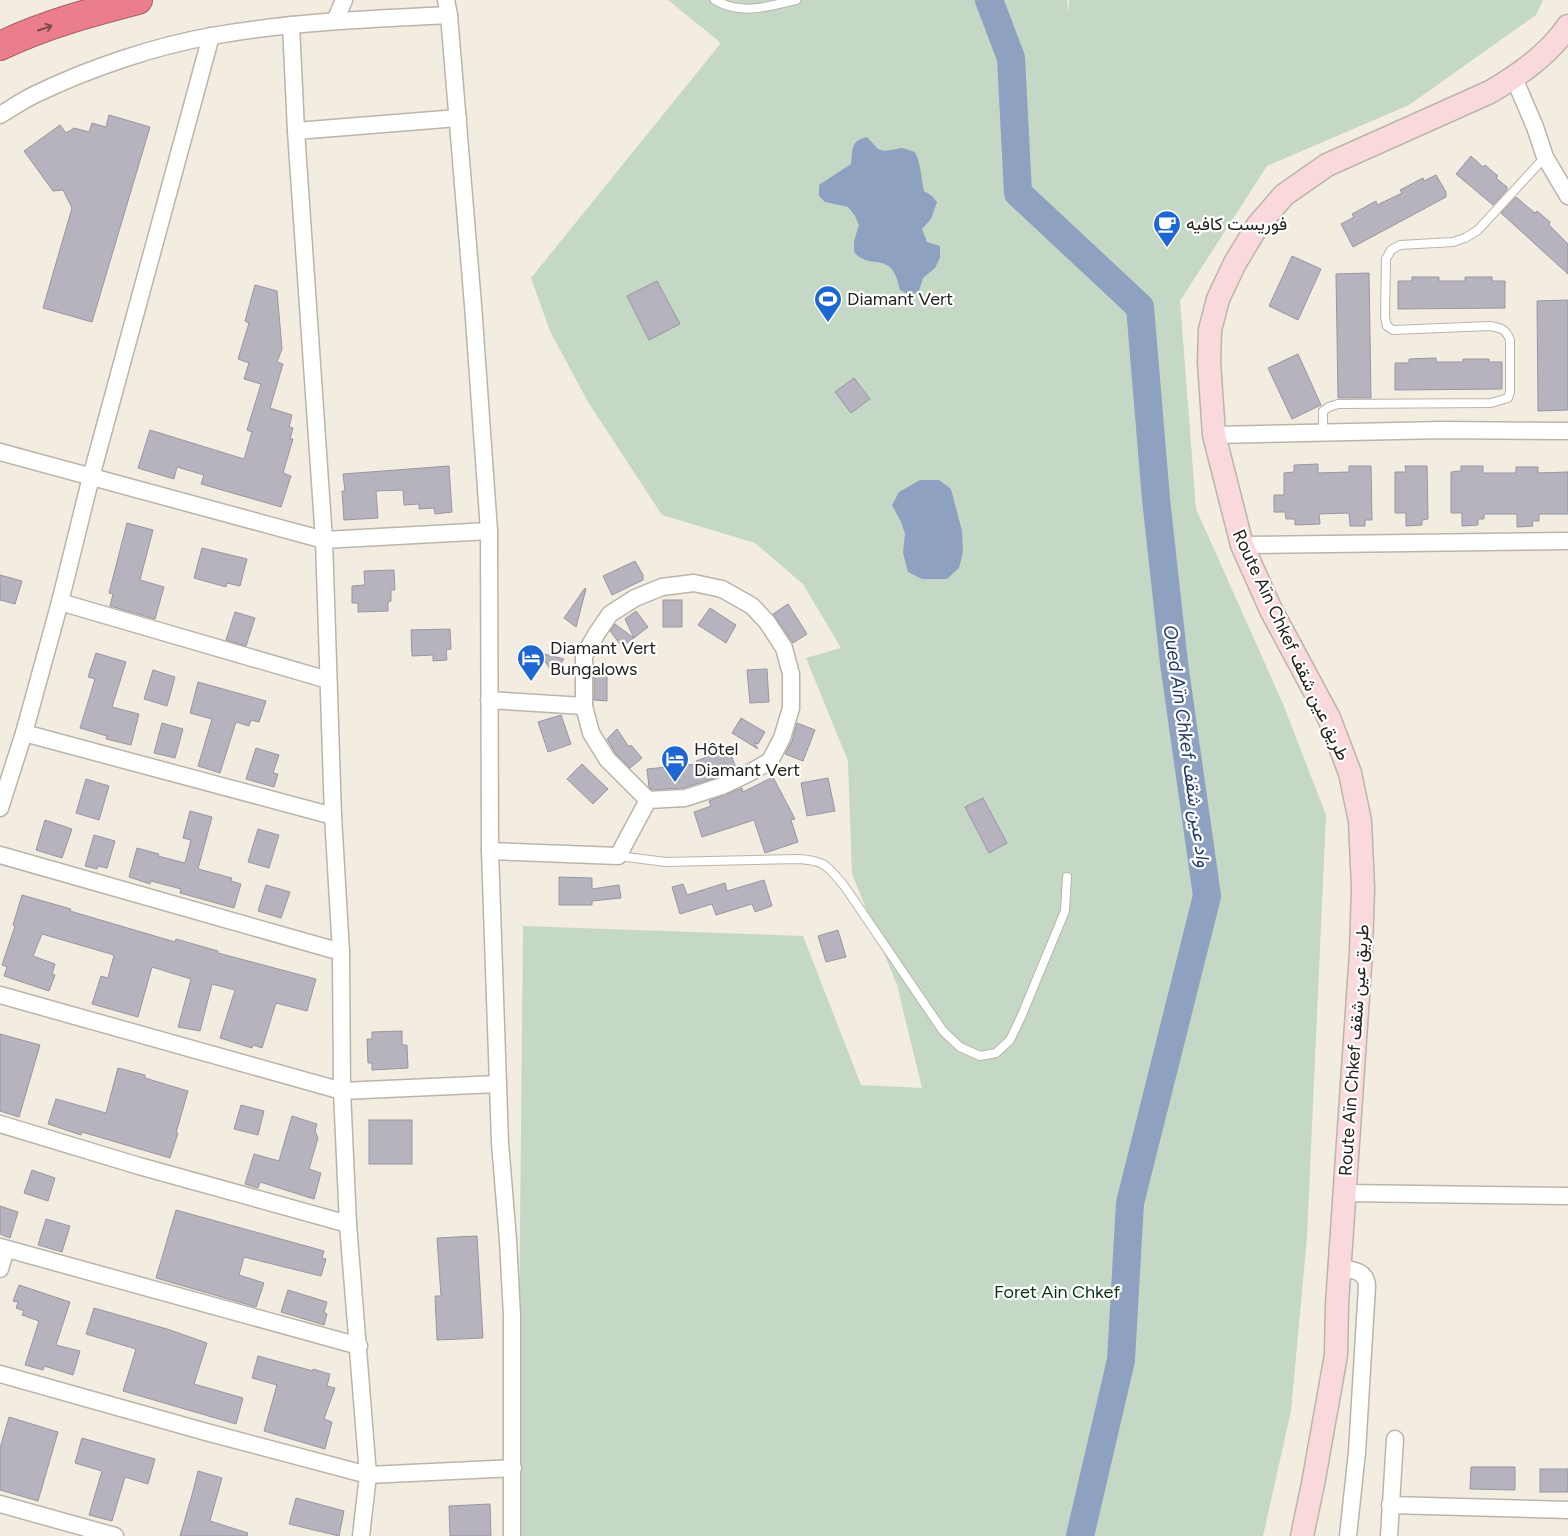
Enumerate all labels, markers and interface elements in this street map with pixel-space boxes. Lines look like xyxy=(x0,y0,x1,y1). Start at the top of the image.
one-way arrow xyxy=(37,23,53,33)
cafe icon: فوريست كافيه xyxy=(1152,209,1182,248)
place label: فوريست كافيه xyxy=(1186,213,1287,235)
sports icon: Diamant Vert xyxy=(813,284,843,323)
place label: Diamant Vert xyxy=(847,288,953,310)
street label: Route Aïn Chkef طريق عين شقف xyxy=(1228,526,1354,764)
water label: Oued Aïn Chkef واد عين شقف xyxy=(1159,623,1215,869)
place label: Diamant Vert Bungalows xyxy=(550,637,656,680)
hotel icon: Diamant Vert Bungalows xyxy=(516,643,546,682)
place label: Hôtel Diamant Vert xyxy=(694,738,800,781)
hotel icon: Hôtel Diamant Vert xyxy=(660,744,690,783)
street label: Route Aïn Chkef طريق عين شقف xyxy=(1334,923,1374,1177)
park label: Foret Ain Chkef xyxy=(994,1281,1120,1303)

